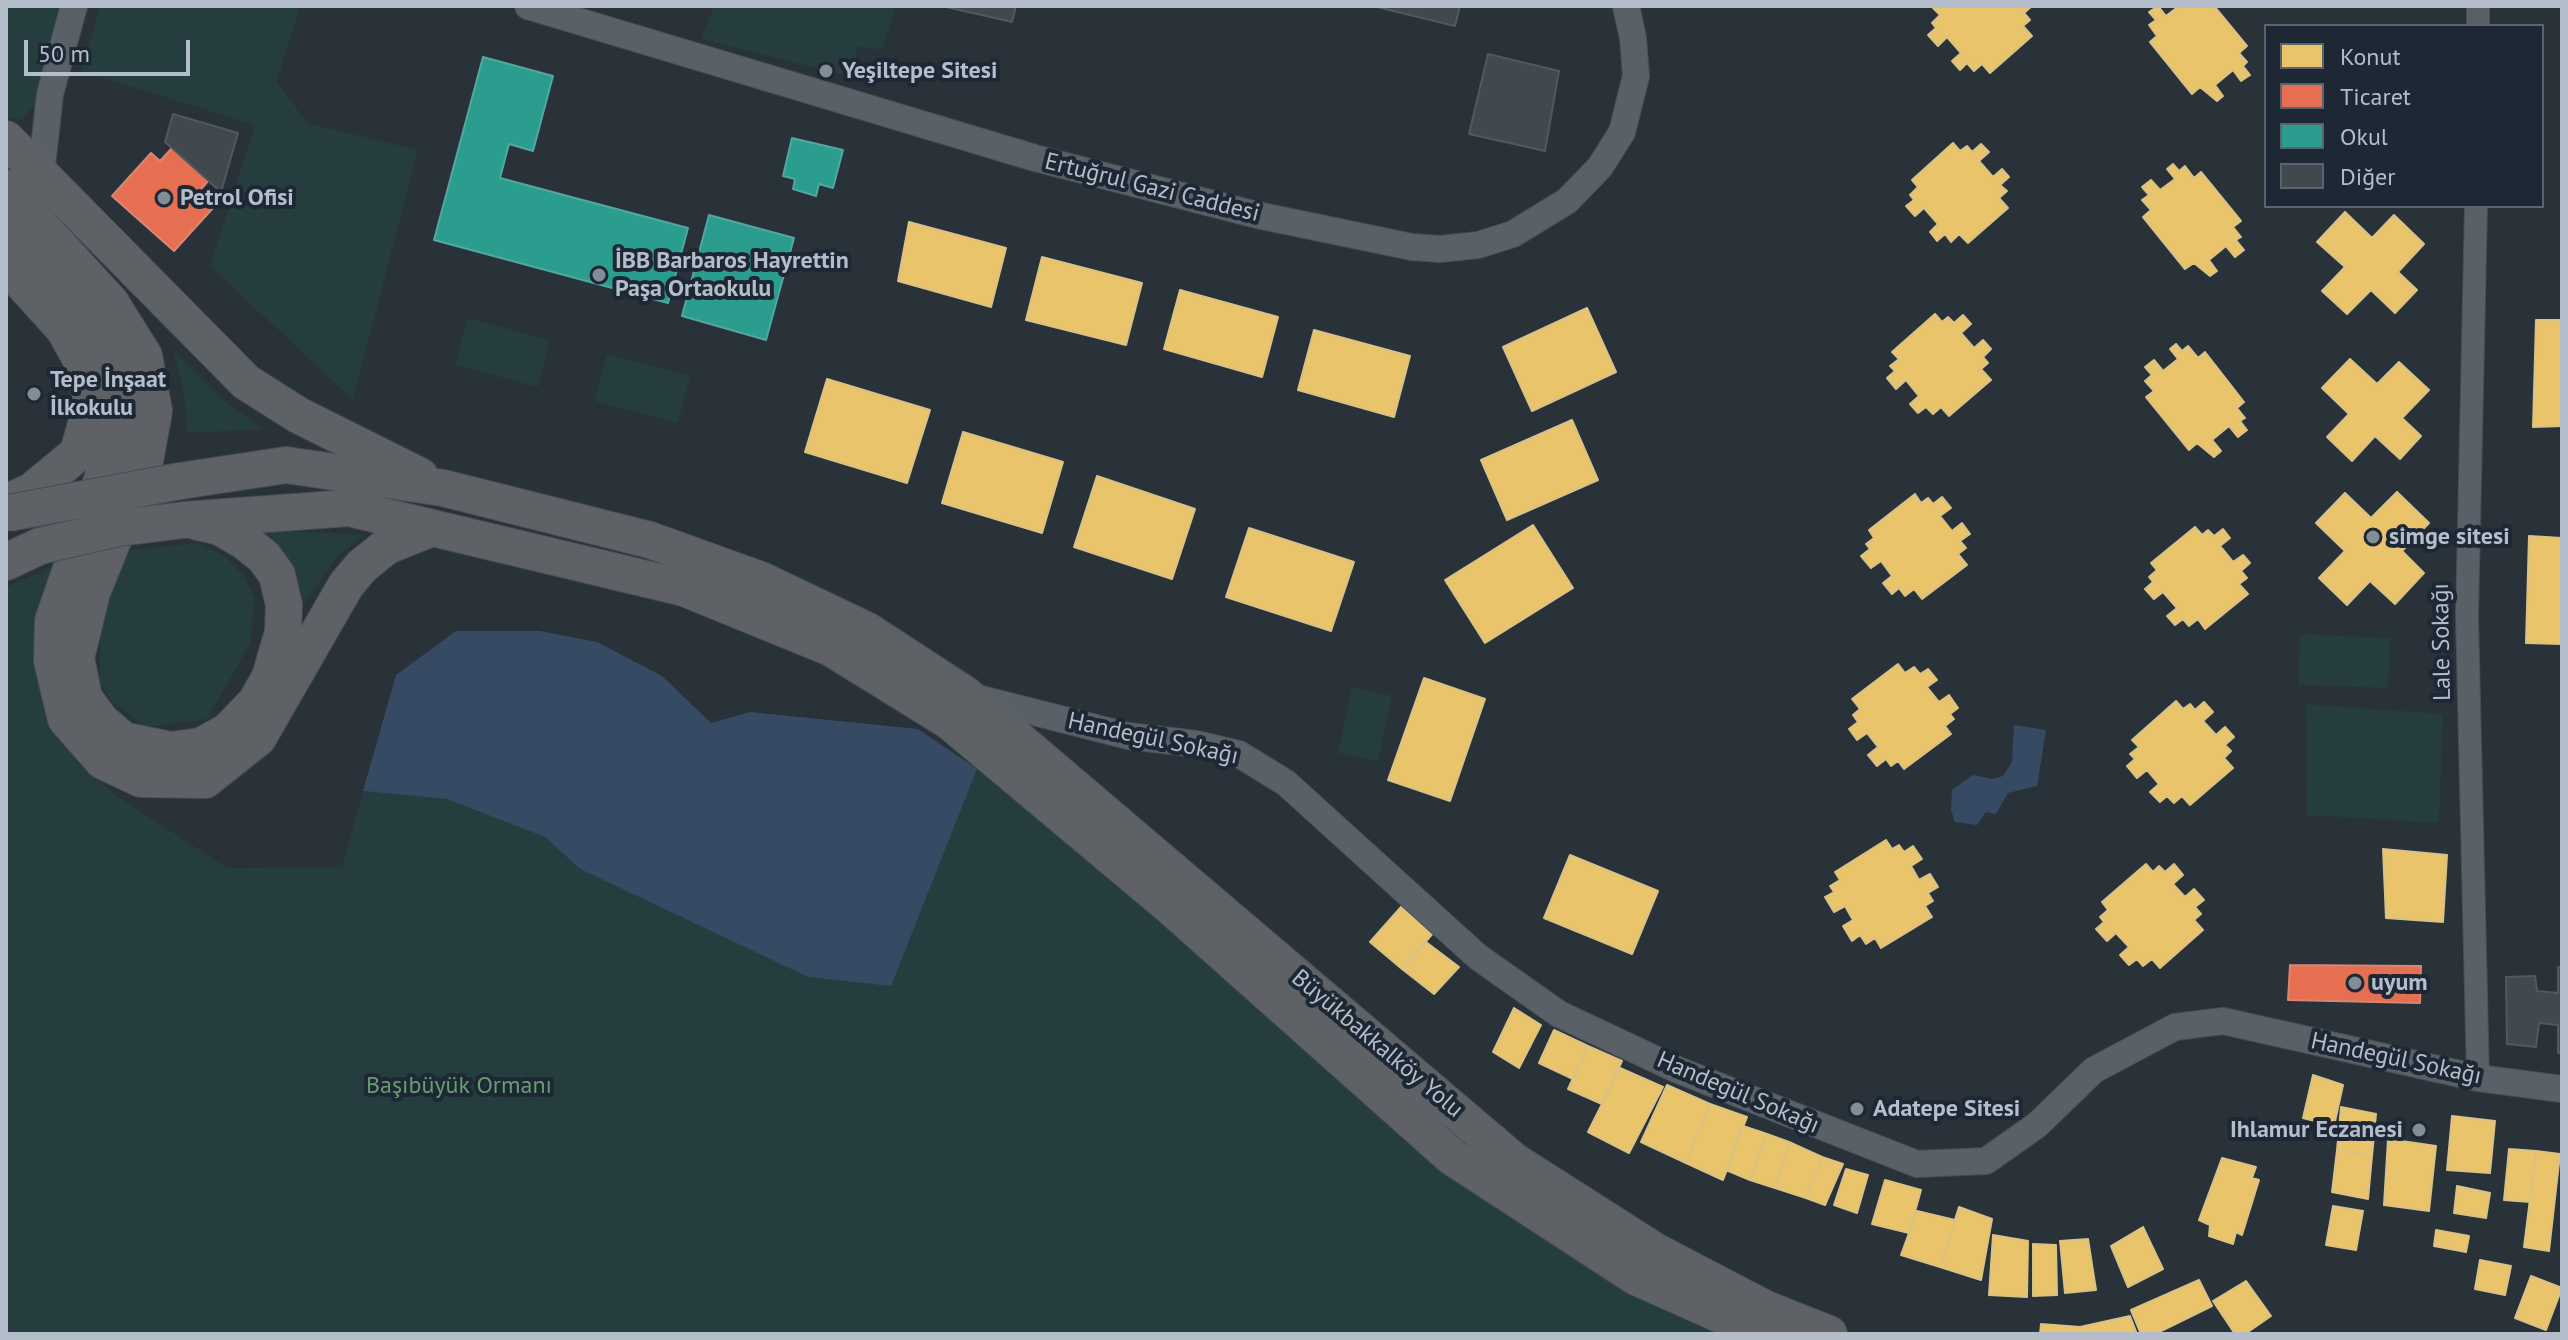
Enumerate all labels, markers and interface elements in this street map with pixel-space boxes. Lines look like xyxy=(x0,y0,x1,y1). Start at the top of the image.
scale bar xyxy=(28,24,194,74)
legend xyxy=(2264,24,2544,208)
text: 50 m xyxy=(38,38,90,69)
text: Konut xyxy=(2340,41,2401,72)
place label: Yeşiltepe Sitesi xyxy=(842,57,997,85)
marker: Yeşiltepe Sitesi xyxy=(817,62,835,80)
text: Ticaret xyxy=(2340,81,2411,112)
text: Okul xyxy=(2340,121,2388,152)
street label: Ertuğrul Gazi Caddesi xyxy=(1042,147,1262,229)
text: Diğer xyxy=(2340,161,2395,192)
place label: Petrol Ofisi xyxy=(180,184,294,212)
marker: Petrol Ofisi xyxy=(155,189,173,207)
place label: İBB Barbaros Hayrettin Paşa Ortaokulu xyxy=(615,247,849,303)
marker: İBB Barbaros Hayrettin Paşa Ortaokulu xyxy=(590,266,608,284)
place label: Tepe İnşaat İlkokulu xyxy=(50,366,166,422)
marker: Tepe İnşaat İlkokulu xyxy=(25,385,43,403)
place label: simge sitesi xyxy=(2389,523,2510,551)
marker: simge sitesi xyxy=(2364,528,2382,546)
street label: Lale Sokağı xyxy=(2427,583,2457,701)
street label: Handegül Sokağı xyxy=(1065,707,1241,771)
street label: Büyükbakkalköy Yolu xyxy=(1285,964,1469,1124)
place label: uyum xyxy=(2371,969,2428,997)
marker: uyum xyxy=(2346,974,2364,992)
street label: Handegül Sokağı xyxy=(2308,1027,2484,1091)
street label: Handegül Sokağı xyxy=(1652,1046,1824,1140)
park label: Başıbüyük Ormanı xyxy=(366,1072,552,1100)
place label: Adatepe Sitesi xyxy=(1873,1095,2020,1123)
marker: Adatepe Sitesi xyxy=(1848,1100,1866,1118)
place label: Ihlamur Eczanesi xyxy=(2230,1116,2403,1144)
marker: Ihlamur Eczanesi xyxy=(2410,1121,2428,1139)

